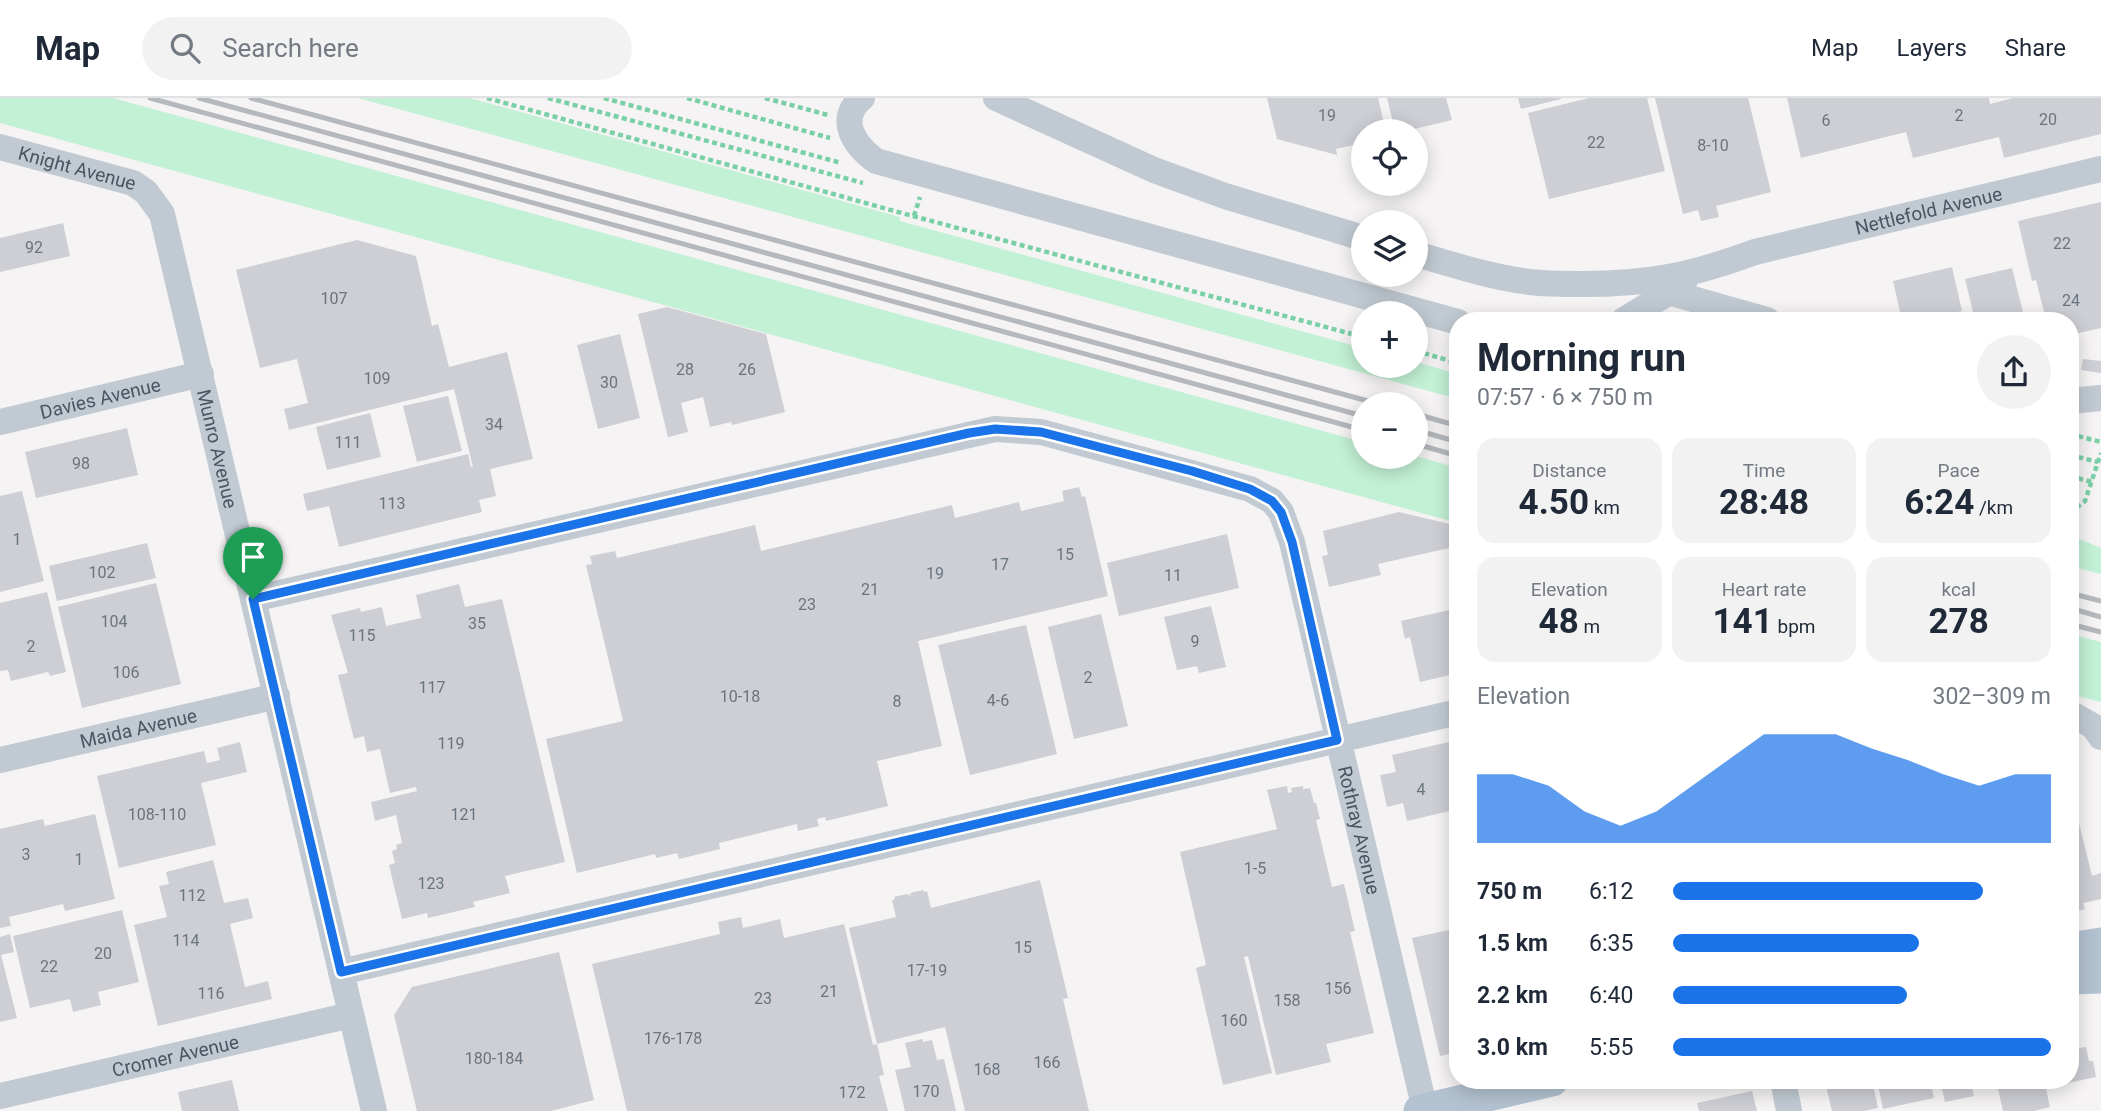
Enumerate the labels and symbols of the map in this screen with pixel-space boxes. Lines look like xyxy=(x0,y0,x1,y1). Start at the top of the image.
house number: 19 xyxy=(1318,106,1336,125)
house number: 2 xyxy=(1955,106,1964,125)
house number: 20 xyxy=(2039,110,2057,129)
house number: 6 xyxy=(1822,111,1831,130)
house number: 22 xyxy=(1587,133,1605,152)
house number: 8-10 xyxy=(1697,136,1729,155)
street label: Knight Avenue xyxy=(16,141,139,195)
street label: Nettlefold Avenue xyxy=(1853,182,2004,240)
house number: 22 xyxy=(2053,234,2071,253)
house number: 92 xyxy=(25,238,43,257)
house number: 107 xyxy=(321,289,347,308)
house number: 24 xyxy=(2062,291,2080,310)
house number: 28 xyxy=(676,360,694,379)
house number: 26 xyxy=(738,360,756,379)
house number: 109 xyxy=(364,369,390,388)
street label: Davies Avenue xyxy=(38,373,163,424)
house number: 30 xyxy=(600,373,618,392)
street label: Munro Avenue xyxy=(192,387,242,511)
house number: 34 xyxy=(485,415,503,434)
house number: 111 xyxy=(335,433,361,452)
house number: 98 xyxy=(72,454,90,473)
house number: 113 xyxy=(379,494,405,513)
pin xyxy=(223,527,283,599)
house number: 1 xyxy=(13,530,22,549)
house number: 15 xyxy=(1056,545,1074,564)
house number: 17 xyxy=(991,555,1009,574)
house number: 102 xyxy=(89,563,115,582)
house number: 19 xyxy=(926,564,944,583)
house number: 11 xyxy=(1164,566,1182,585)
house number: 21 xyxy=(861,580,879,599)
house number: 23 xyxy=(798,595,816,614)
house number: 104 xyxy=(101,612,127,631)
house number: 35 xyxy=(468,614,486,633)
house number: 115 xyxy=(349,626,375,645)
house number: 9 xyxy=(1191,632,1200,651)
house number: 2 xyxy=(27,637,36,656)
house number: 106 xyxy=(113,663,139,682)
house number: 2 xyxy=(1084,668,1093,687)
house number: 117 xyxy=(419,678,445,697)
house number: 10-18 xyxy=(720,687,760,706)
house number: 4-6 xyxy=(987,691,1009,710)
house number: 8 xyxy=(893,692,902,711)
street label: Maida Avenue xyxy=(78,704,199,753)
house number: 119 xyxy=(438,734,464,753)
street label: Rothray Avenue xyxy=(1333,764,1385,897)
house number: 4 xyxy=(1417,780,1426,799)
house number: 108-110 xyxy=(128,805,186,824)
house number: 121 xyxy=(451,805,477,824)
house number: 3 xyxy=(22,845,31,864)
house number: 1 xyxy=(75,850,84,869)
house number: 1-5 xyxy=(1244,859,1266,878)
house number: 123 xyxy=(418,874,444,893)
house number: 112 xyxy=(179,886,205,905)
house number: 114 xyxy=(173,931,199,950)
house number: 15 xyxy=(1014,938,1032,957)
house number: 20 xyxy=(94,944,112,963)
house number: 22 xyxy=(40,957,58,976)
house number: 17-19 xyxy=(907,961,947,980)
house number: 156 xyxy=(1325,979,1351,998)
house number: 21 xyxy=(820,982,838,1001)
house number: 116 xyxy=(198,984,224,1003)
house number: 23 xyxy=(754,989,772,1008)
house number: 158 xyxy=(1274,991,1300,1010)
house number: 160 xyxy=(1221,1011,1247,1030)
house number: 176-178 xyxy=(644,1029,702,1048)
street label: Cromer Avenue xyxy=(110,1030,241,1082)
house number: 180-184 xyxy=(465,1049,523,1068)
house number: 166 xyxy=(1034,1053,1060,1072)
house number: 168 xyxy=(974,1060,1000,1079)
house number: 170 xyxy=(913,1082,939,1101)
house number: 172 xyxy=(839,1083,865,1102)

